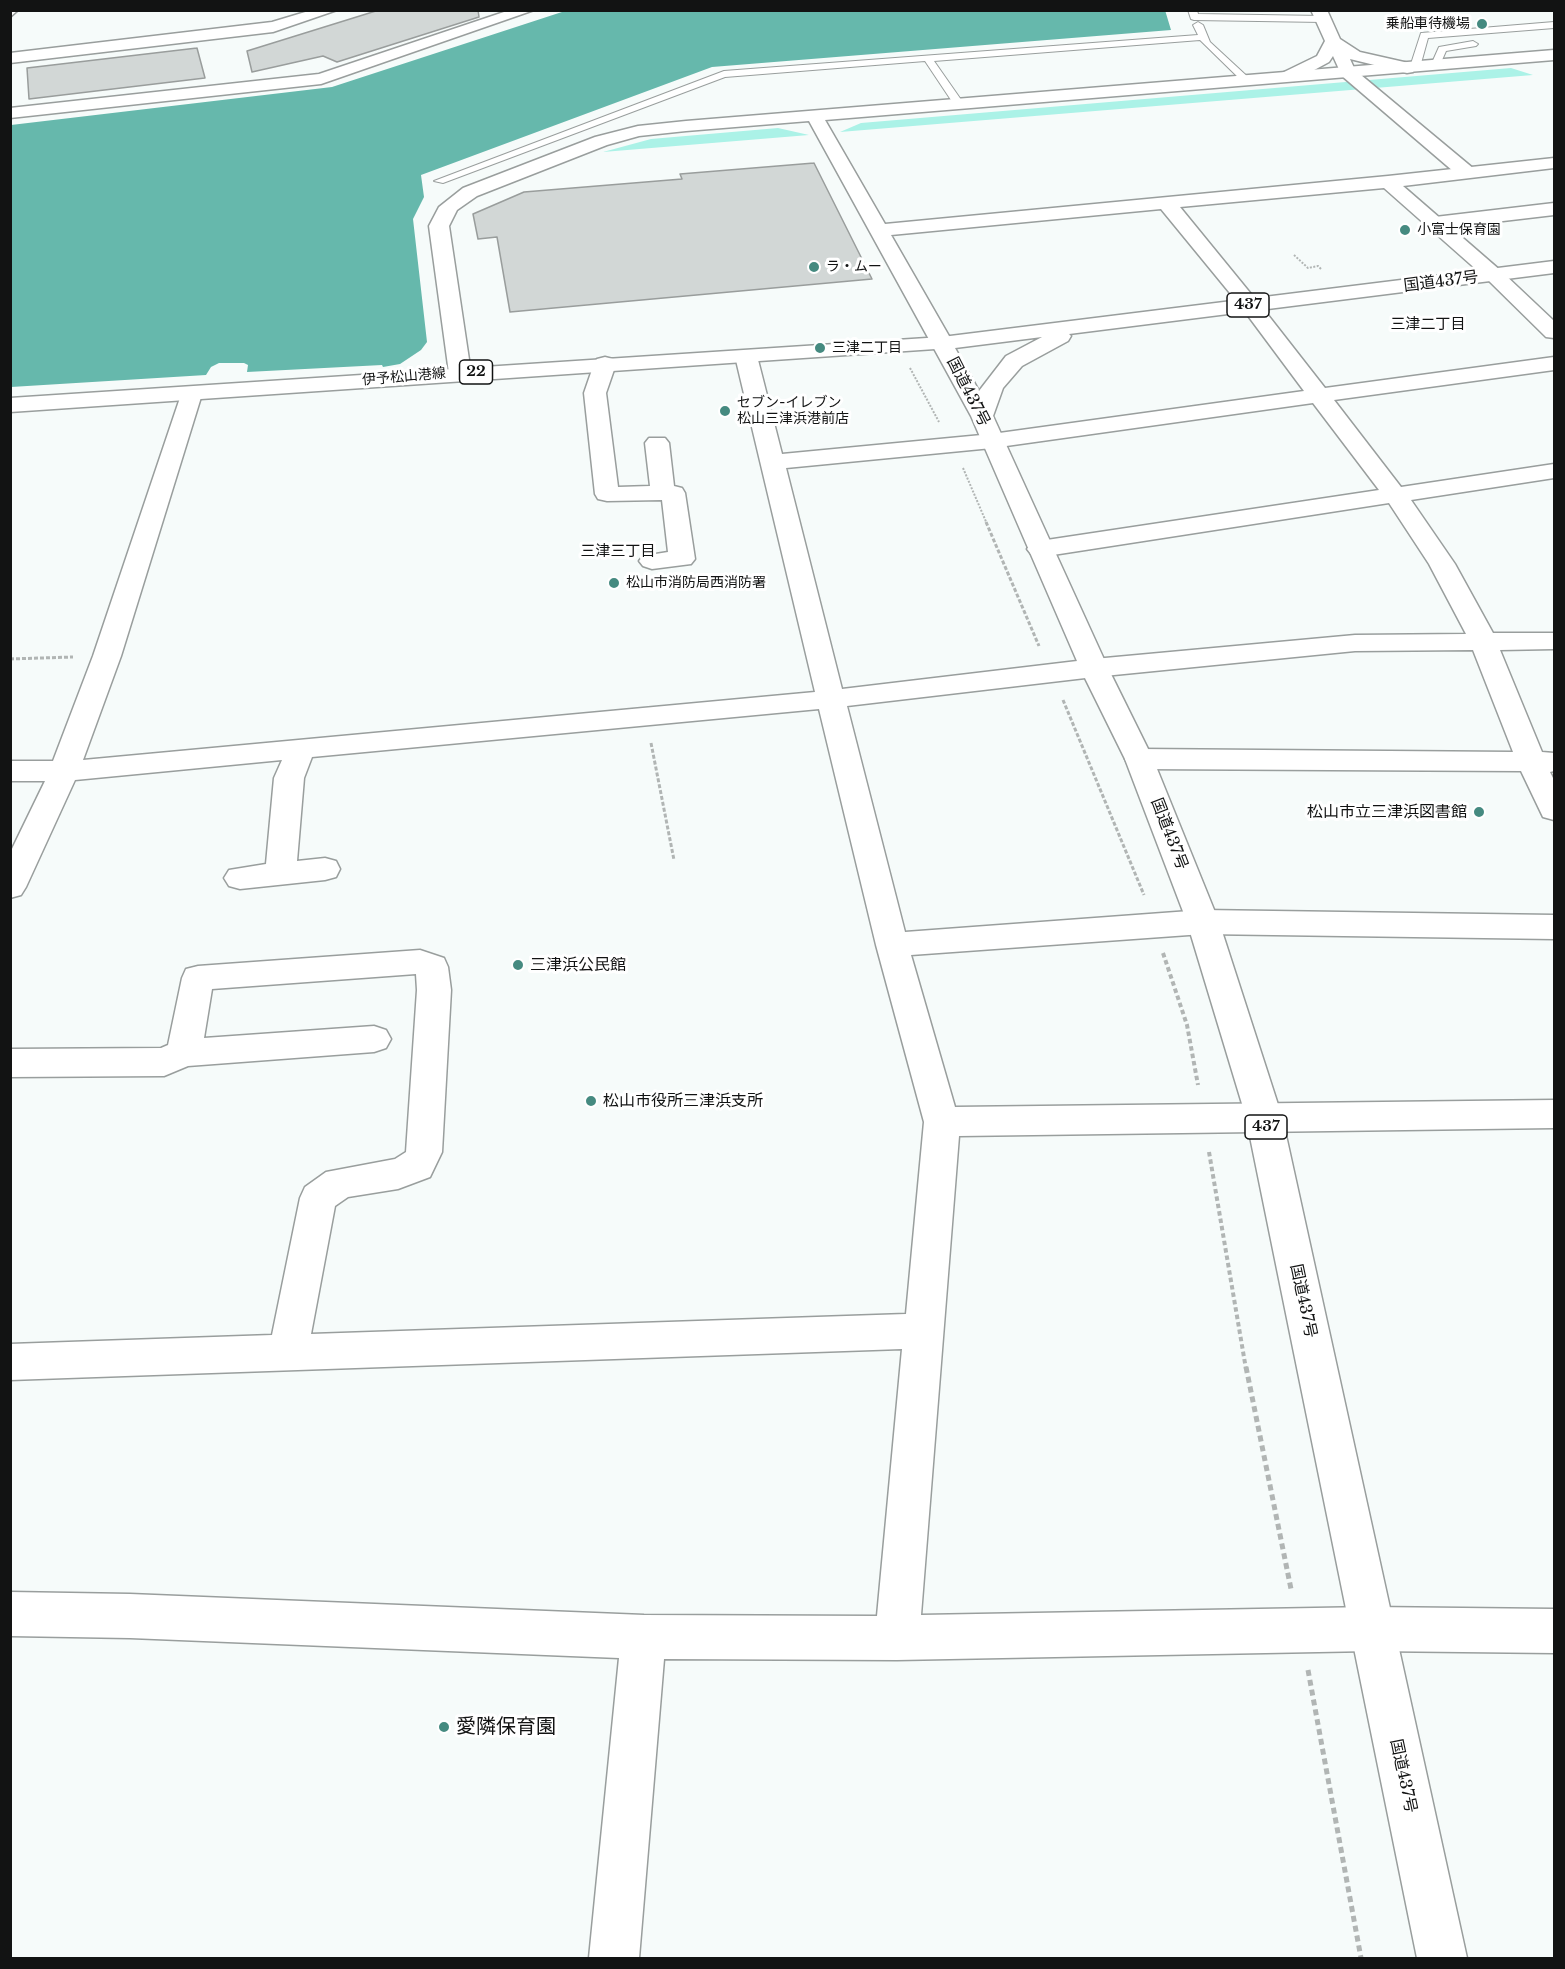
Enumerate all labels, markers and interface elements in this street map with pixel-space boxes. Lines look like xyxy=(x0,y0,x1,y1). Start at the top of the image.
place label: 乗船車待機場 xyxy=(1386,16,1470,32)
marker: 乗船車待機場 xyxy=(1475,17,1489,31)
place label: 小富士保育園 xyxy=(1417,222,1501,238)
marker: 小富士保育園 xyxy=(1398,223,1412,237)
place label: ラ・ムー xyxy=(826,259,882,275)
marker: ラ・ムー xyxy=(807,260,821,274)
street label: 国道437号 xyxy=(1402,268,1480,296)
road number: 437 xyxy=(1227,293,1269,317)
district label: 三津二丁目 xyxy=(1391,316,1465,334)
place label: 三津二丁目 xyxy=(832,340,902,356)
marker: 三津二丁目 xyxy=(813,341,827,355)
street label: 国道437号 xyxy=(942,354,994,430)
road number: 22 xyxy=(460,360,492,384)
street label: 伊予松山港線 xyxy=(361,365,447,389)
place label: セブン-イレブン 松山三津浜港前店 xyxy=(737,395,849,428)
marker: セブン-イレブン 松山三津浜港前店 xyxy=(718,404,732,418)
district label: 三津三丁目 xyxy=(581,543,655,561)
place label: 松山市消防局西消防署 xyxy=(626,575,766,591)
marker: 松山市消防局西消防署 xyxy=(607,576,621,590)
street label: 国道437号 xyxy=(1147,795,1191,873)
place label: 松山市立三津浜図書館 xyxy=(1307,802,1467,822)
marker: 松山市立三津浜図書館 xyxy=(1472,805,1486,819)
place label: 三津浜公民館 xyxy=(530,955,626,975)
marker: 三津浜公民館 xyxy=(511,958,525,972)
place label: 松山市役所三津浜支所 xyxy=(603,1091,763,1111)
marker: 松山市役所三津浜支所 xyxy=(584,1094,598,1108)
road number: 437 xyxy=(1245,1115,1287,1139)
street label: 国道437号 xyxy=(1286,1262,1320,1340)
place label: 愛隣保育園 xyxy=(456,1715,556,1739)
marker: 愛隣保育園 xyxy=(437,1720,451,1734)
street label: 国道437号 xyxy=(1386,1737,1420,1815)

